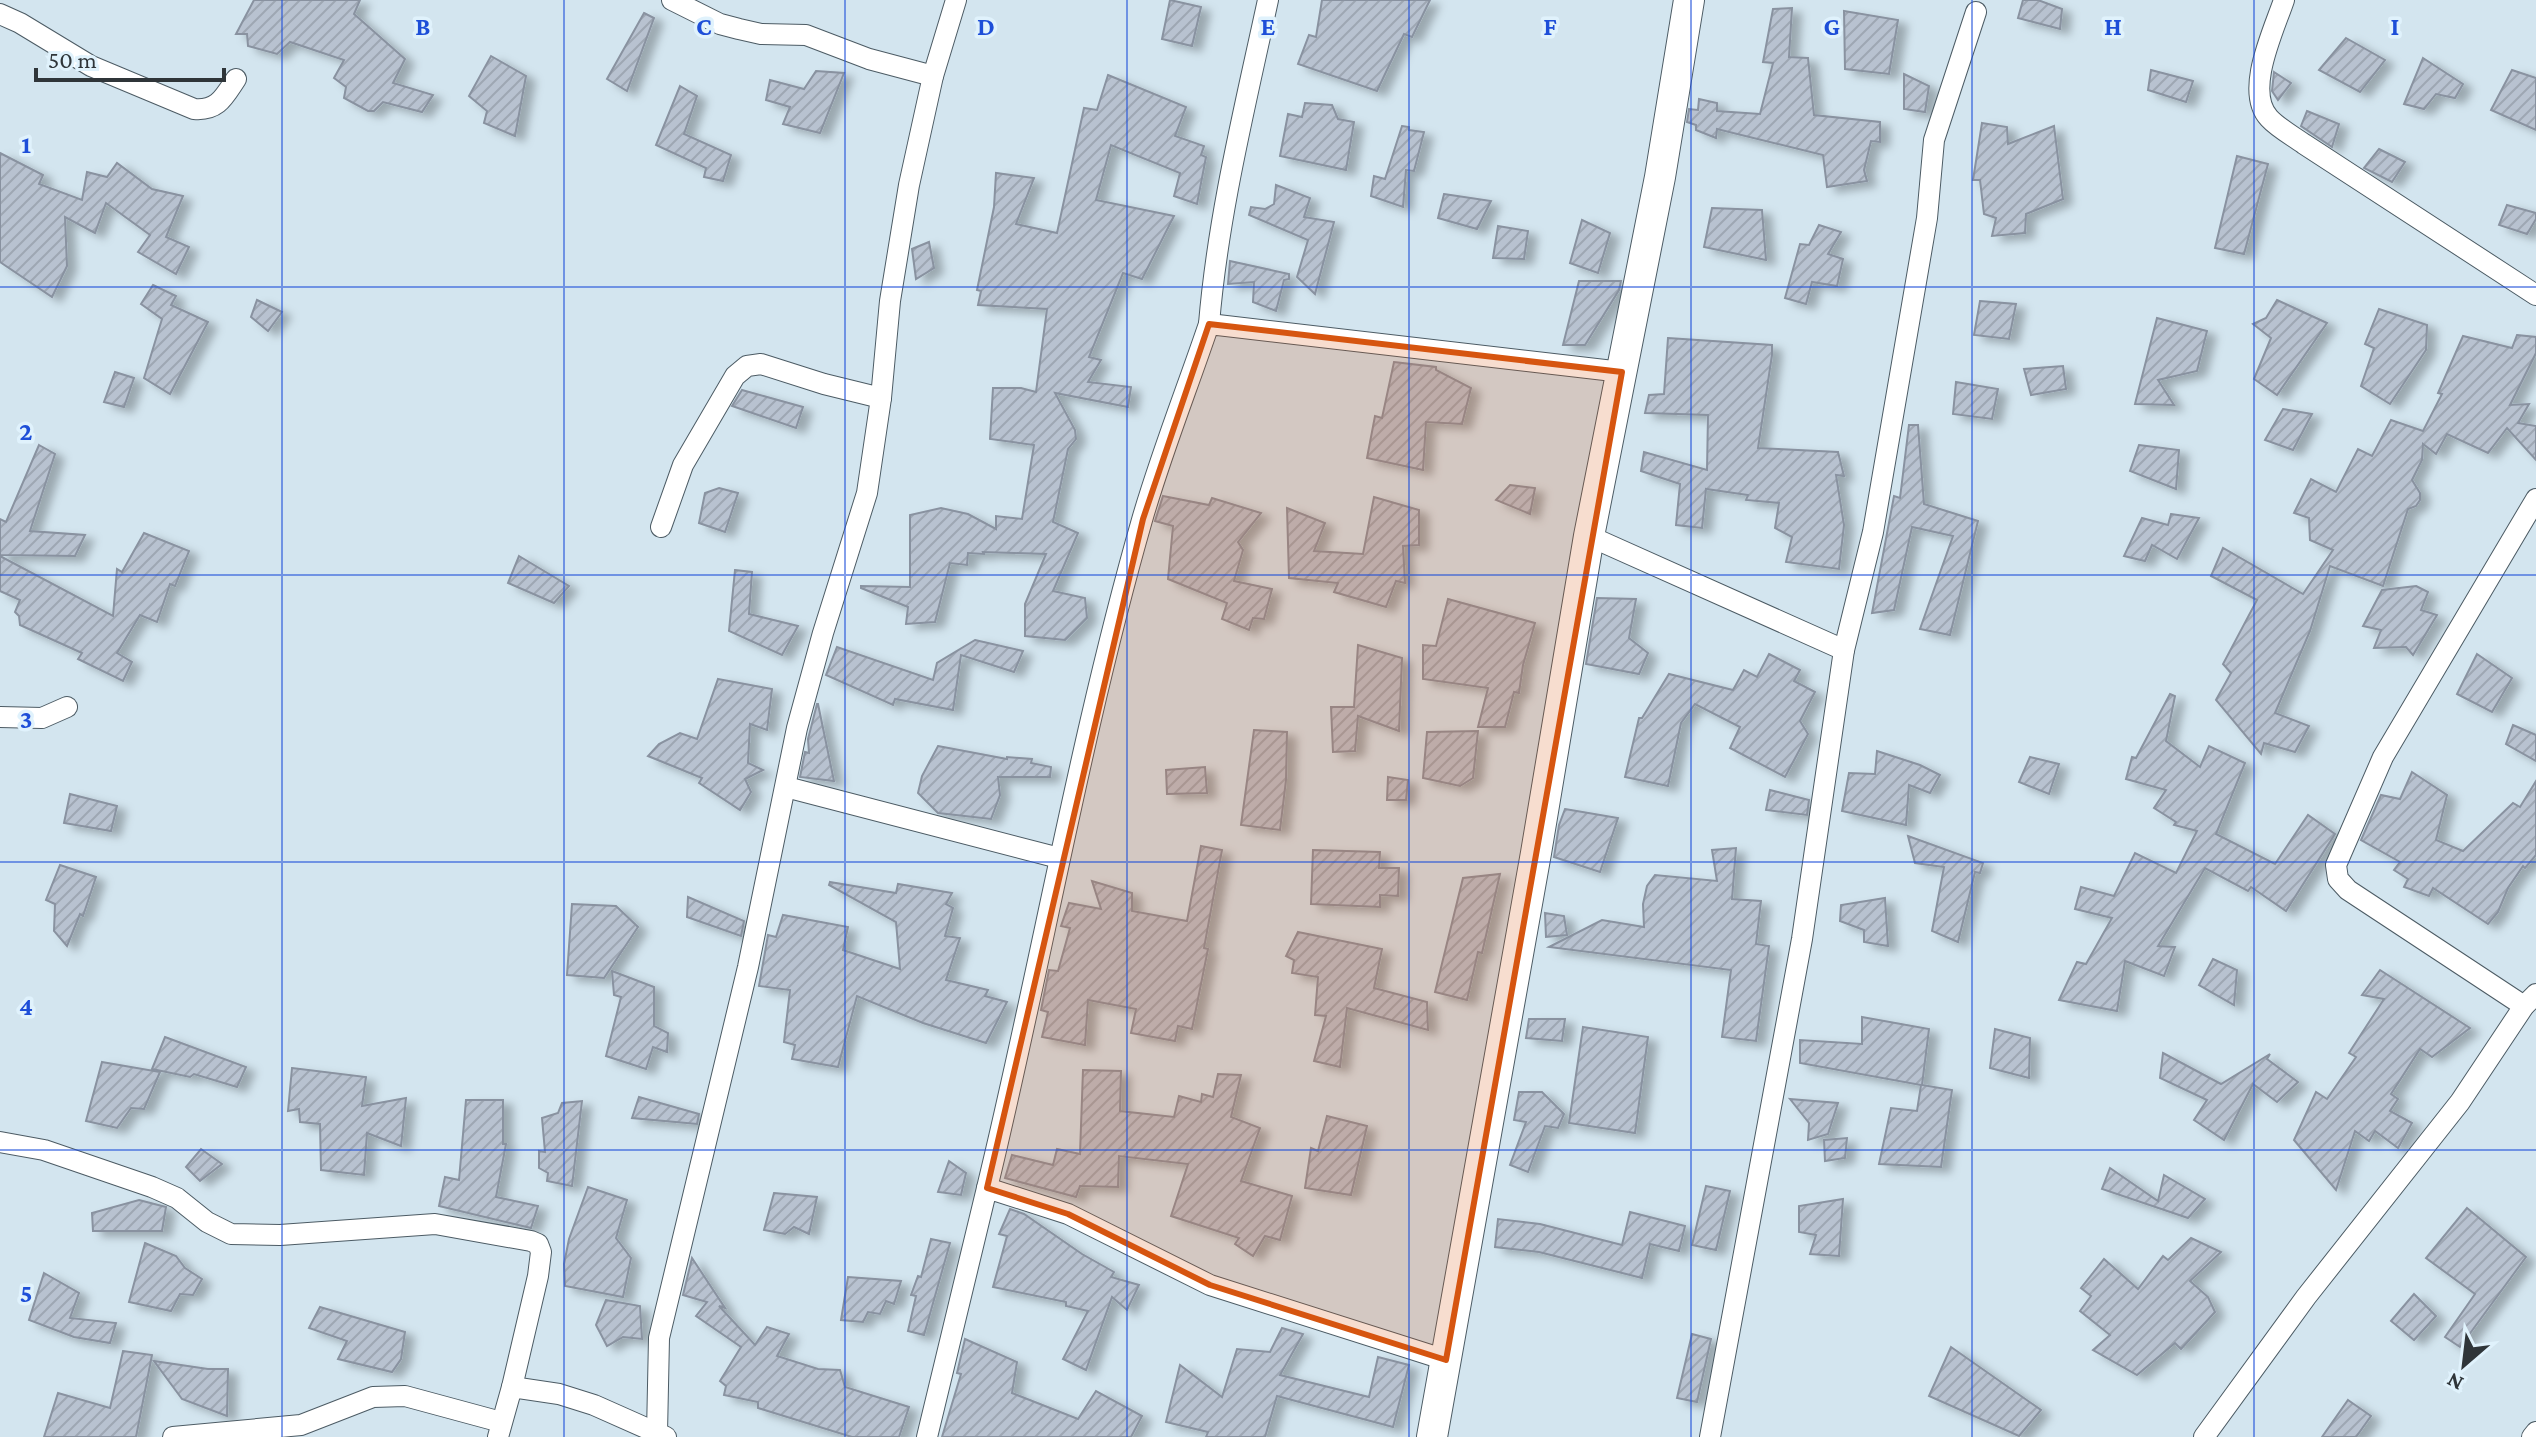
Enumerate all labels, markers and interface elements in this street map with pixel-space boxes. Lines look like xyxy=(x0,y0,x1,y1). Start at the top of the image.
text: B xyxy=(415,12,431,41)
text: C xyxy=(696,12,712,41)
text: D xyxy=(977,12,995,41)
text: E xyxy=(1261,12,1276,41)
text: F xyxy=(1543,12,1557,41)
text: G xyxy=(1824,12,1840,41)
text: H xyxy=(2104,12,2122,41)
text: I xyxy=(2391,12,2399,41)
scale bar xyxy=(36,32,224,82)
text: 50 m xyxy=(48,46,97,73)
text: 1 xyxy=(21,130,31,159)
text: 2 xyxy=(19,417,33,446)
text: 3 xyxy=(20,705,32,734)
text: 4 xyxy=(19,992,33,1021)
text: 5 xyxy=(20,1279,32,1308)
north arrow xyxy=(2424,1325,2504,1405)
text: N xyxy=(2442,1368,2467,1397)

